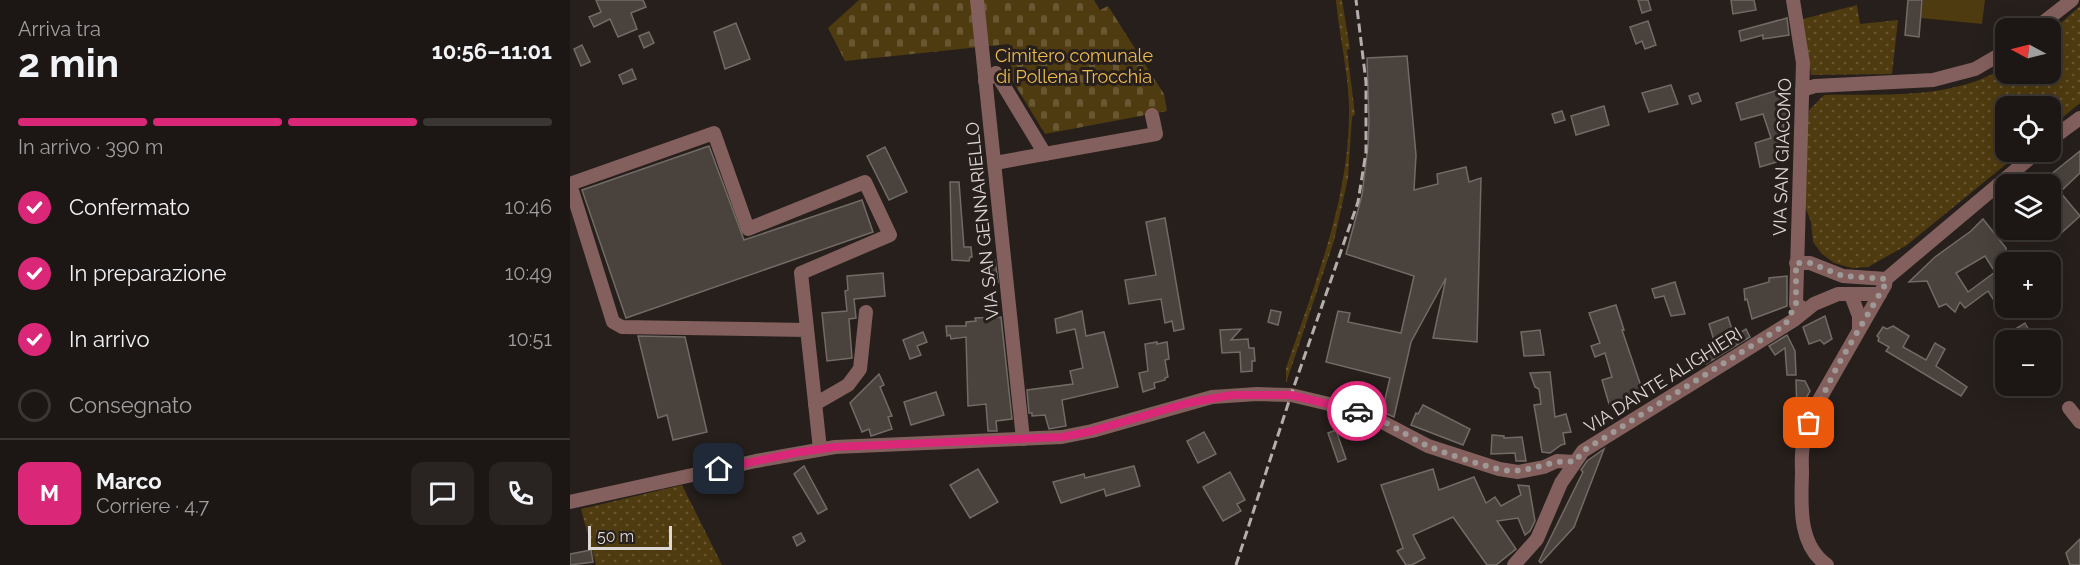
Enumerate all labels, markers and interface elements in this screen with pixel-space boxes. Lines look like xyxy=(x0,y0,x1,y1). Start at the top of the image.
text: Arriva tra xyxy=(18,17,101,41)
north arrow xyxy=(1995,18,2061,84)
map controls xyxy=(1995,18,2061,396)
text: 10:56–11:01 xyxy=(432,38,552,64)
text: 2 min xyxy=(18,40,119,86)
park label: Cimitero comunale di Pollena Trocchia xyxy=(995,45,1153,87)
street label: VIA SAN GIACOMO xyxy=(1769,78,1795,236)
button: locate xyxy=(1995,96,2061,162)
street label: VIA SAN GENNARIELLO xyxy=(961,121,1003,321)
text: In arrivo · 390 m xyxy=(18,135,163,159)
button: layers xyxy=(1995,174,2061,240)
icon: check xyxy=(18,191,51,224)
text: Confermato xyxy=(69,194,190,220)
text: 10:46 xyxy=(504,195,552,219)
button: + xyxy=(1995,252,2061,318)
icon: check xyxy=(18,257,51,290)
text: In preparazione xyxy=(69,260,226,286)
text: 10:49 xyxy=(505,261,552,285)
icon: check xyxy=(18,323,51,356)
street label: VIA DANTE ALIGHIERI xyxy=(1580,323,1746,437)
text: In arrivo xyxy=(69,326,150,352)
text: 10:51 xyxy=(508,327,552,351)
button: − xyxy=(1995,330,2061,396)
courier xyxy=(1327,381,1387,441)
text: Consegnato xyxy=(69,392,192,418)
icon: car xyxy=(1341,395,1374,428)
pin xyxy=(1783,397,1834,448)
icon: bag xyxy=(1792,406,1825,439)
pin xyxy=(693,443,744,494)
icon: home xyxy=(702,452,735,485)
button: chat xyxy=(411,462,474,525)
button: phone xyxy=(489,462,552,525)
text: Marco xyxy=(96,468,162,494)
text: M xyxy=(40,480,59,506)
text: Corriere · 4.7 xyxy=(96,494,209,518)
scale bar xyxy=(588,523,672,550)
text: 50 m xyxy=(597,527,634,546)

